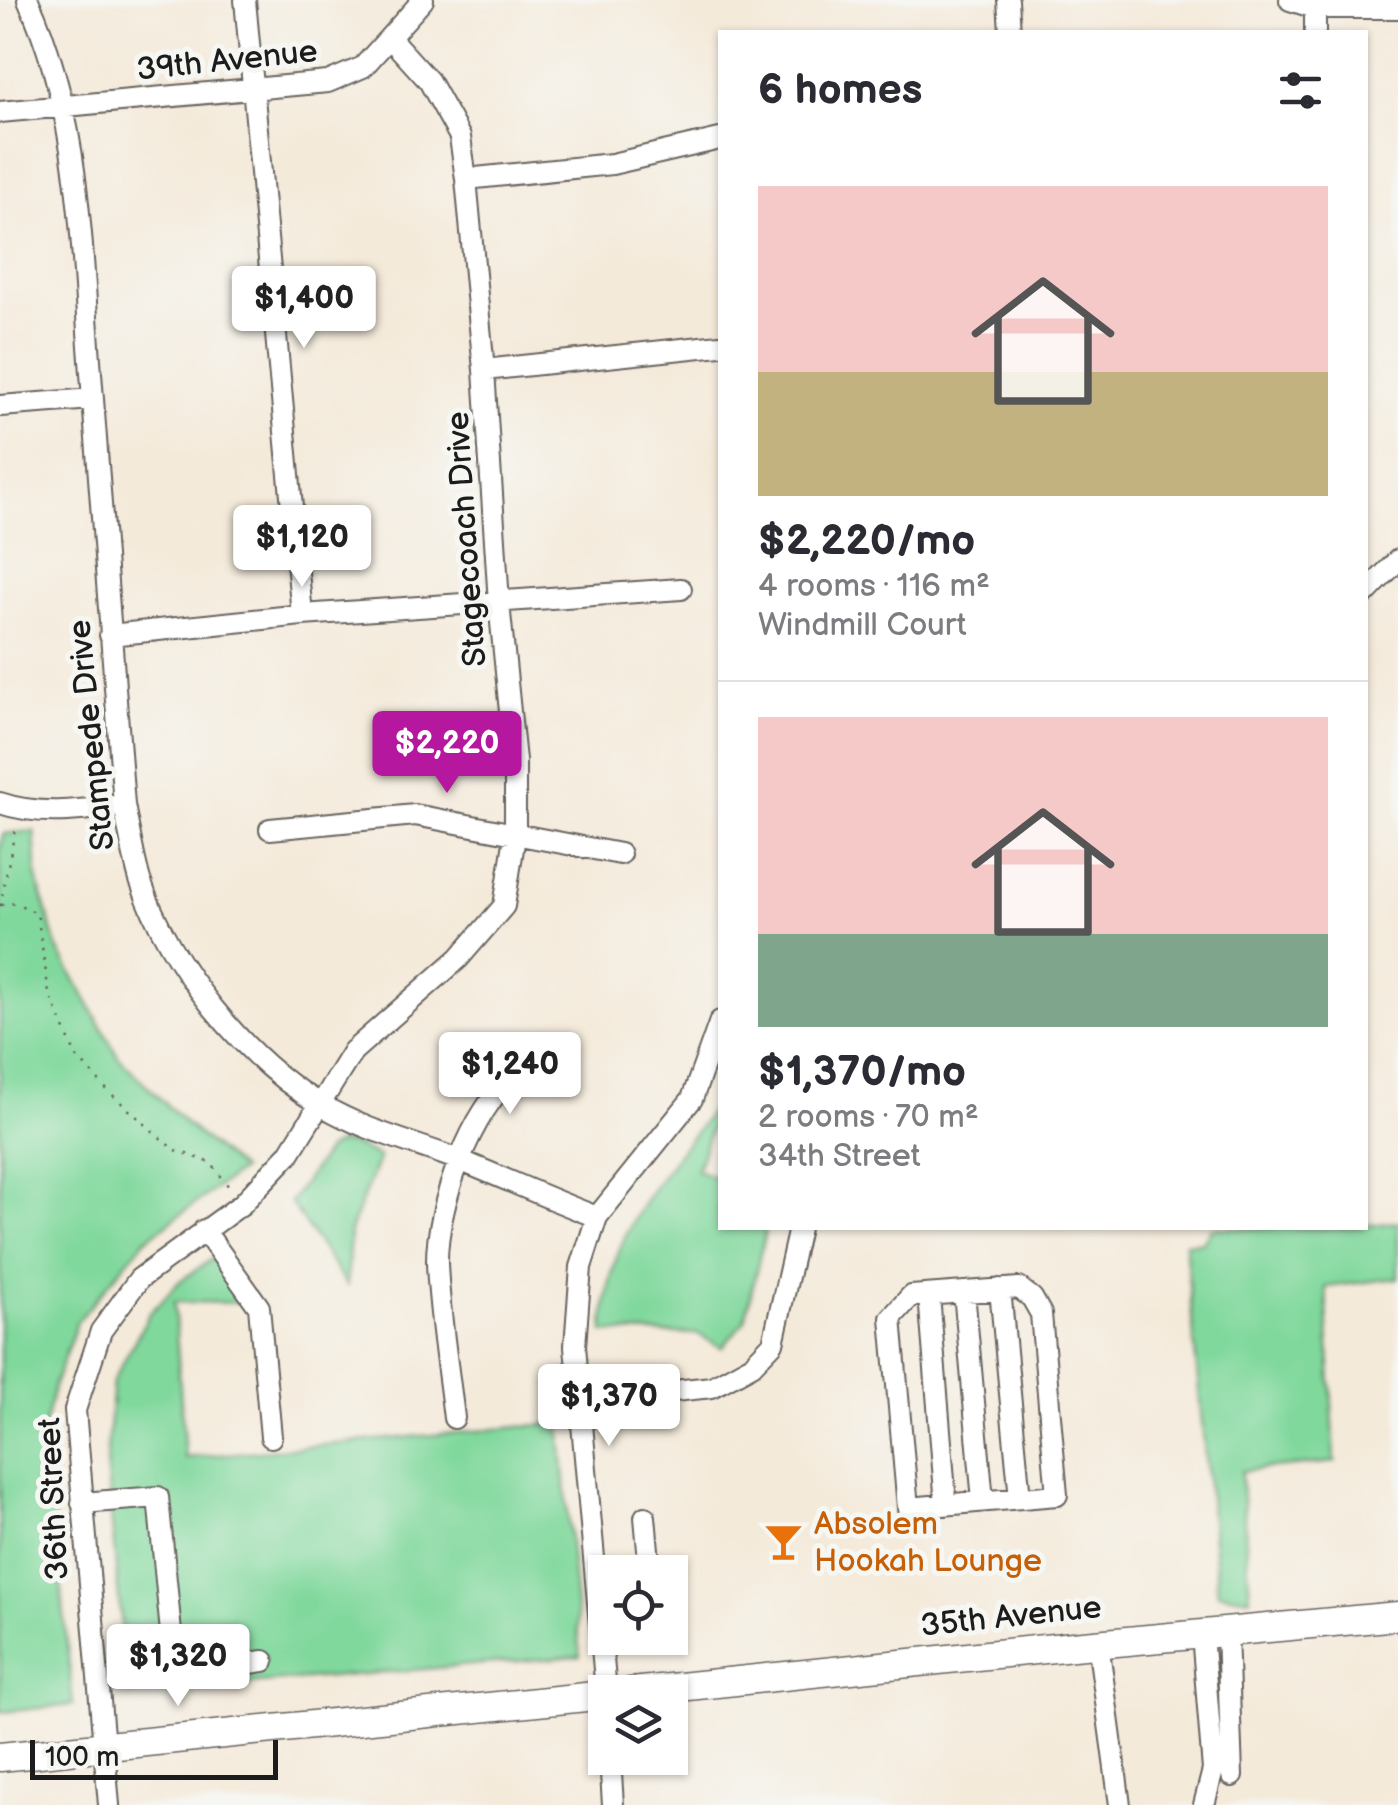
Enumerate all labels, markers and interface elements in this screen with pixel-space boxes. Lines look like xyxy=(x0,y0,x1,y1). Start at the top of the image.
street label: 39th Avenue xyxy=(135,32,319,90)
icon: filters xyxy=(1273,63,1328,118)
text: 6 homes xyxy=(758,65,922,116)
icon: home xyxy=(953,251,1133,431)
pin: $1,400 xyxy=(223,266,385,351)
text: $1,400 xyxy=(254,279,354,318)
street label: Stagecoach Drive xyxy=(439,410,495,668)
pin: $1,120 xyxy=(221,505,383,590)
text: $2,220/mo xyxy=(758,516,975,567)
text: $1,120 xyxy=(255,518,349,557)
text: 4 rooms · 116 m² xyxy=(758,567,990,606)
text: Windmill Court xyxy=(758,606,967,645)
street label: Stampede Drive xyxy=(61,618,123,852)
pin: $2,220 xyxy=(366,711,528,796)
text: $2,220 xyxy=(394,724,500,763)
icon: home xyxy=(953,782,1133,962)
pin: $1,240 xyxy=(429,1032,591,1117)
text: $1,240 xyxy=(461,1045,559,1084)
text: $1,370/mo xyxy=(758,1047,966,1098)
text: 2 rooms · 70 m² xyxy=(758,1098,979,1137)
text: 34th Street xyxy=(758,1137,921,1176)
pin: $1,370 xyxy=(528,1364,690,1449)
text: $1,370 xyxy=(560,1377,658,1416)
street label: 36th Street xyxy=(30,1417,78,1581)
place label: Absolem Hookah Lounge xyxy=(814,1505,1042,1581)
bar icon: Absolem Hookah Lounge xyxy=(763,1521,805,1563)
map controls xyxy=(588,1555,688,1775)
button: locate xyxy=(588,1555,688,1655)
street label: 35th Avenue xyxy=(919,1588,1103,1646)
pin: $1,320 xyxy=(97,1624,259,1709)
text: $1,320 xyxy=(129,1637,227,1676)
button: layers xyxy=(588,1675,688,1775)
scale bar xyxy=(30,1735,278,1780)
text: 100 m xyxy=(45,1741,119,1774)

